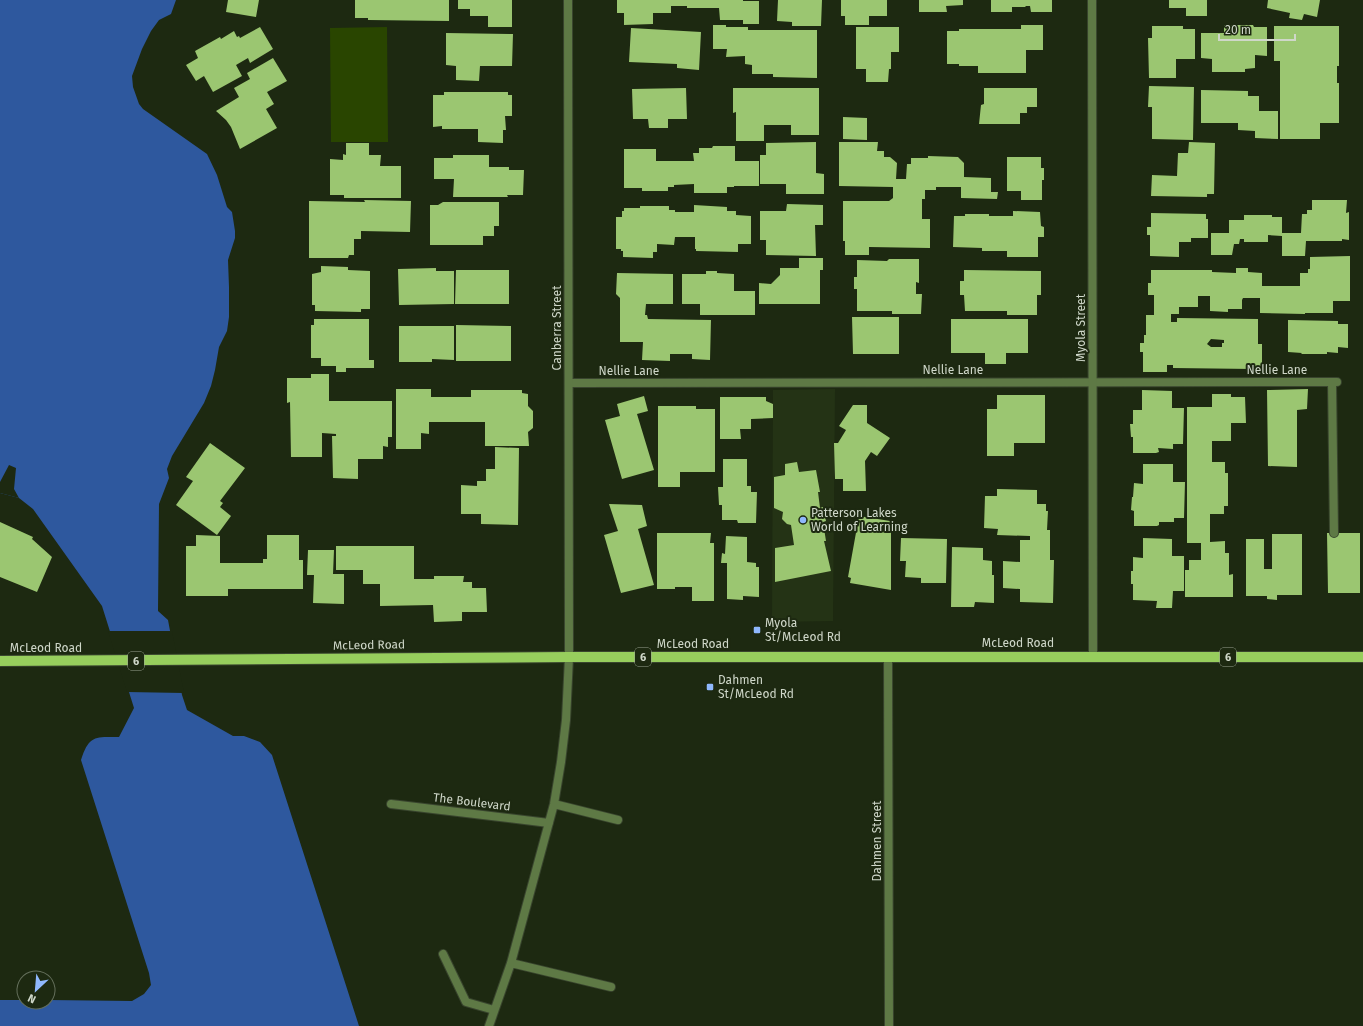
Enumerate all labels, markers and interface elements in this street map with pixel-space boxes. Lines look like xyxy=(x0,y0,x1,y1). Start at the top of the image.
scale bar xyxy=(1219,16,1295,42)
text: 20 m xyxy=(1225,23,1251,37)
street label: Canberra Street xyxy=(550,285,564,370)
street label: Myola Street xyxy=(1074,293,1088,362)
street label: Nellie Lane xyxy=(923,363,983,377)
street label: Nellie Lane xyxy=(1247,363,1307,377)
street label: Nellie Lane xyxy=(599,364,659,378)
place label: Patterson Lakes World of Learning xyxy=(811,506,908,534)
marker: Patterson Lakes World of Learning xyxy=(798,515,808,525)
place label: Myola St/McLeod Rd xyxy=(765,616,841,644)
marker: Myola St/McLeod Rd xyxy=(752,625,762,635)
street label: McLeod Road xyxy=(982,636,1054,650)
street label: McLeod Road xyxy=(333,637,405,653)
street label: McLeod Road xyxy=(657,637,729,651)
street label: McLeod Road xyxy=(10,641,82,655)
road number: 6 xyxy=(635,648,651,666)
road number: 6 xyxy=(1220,648,1236,666)
road number: 6 xyxy=(128,652,144,670)
place label: Dahmen St/McLeod Rd xyxy=(718,673,794,701)
marker: Dahmen St/McLeod Rd xyxy=(705,682,715,692)
street label: The Boulevard xyxy=(432,790,512,814)
street label: Dahmen Street xyxy=(870,800,884,881)
north arrow xyxy=(16,970,56,1010)
text: N xyxy=(26,991,38,1006)

